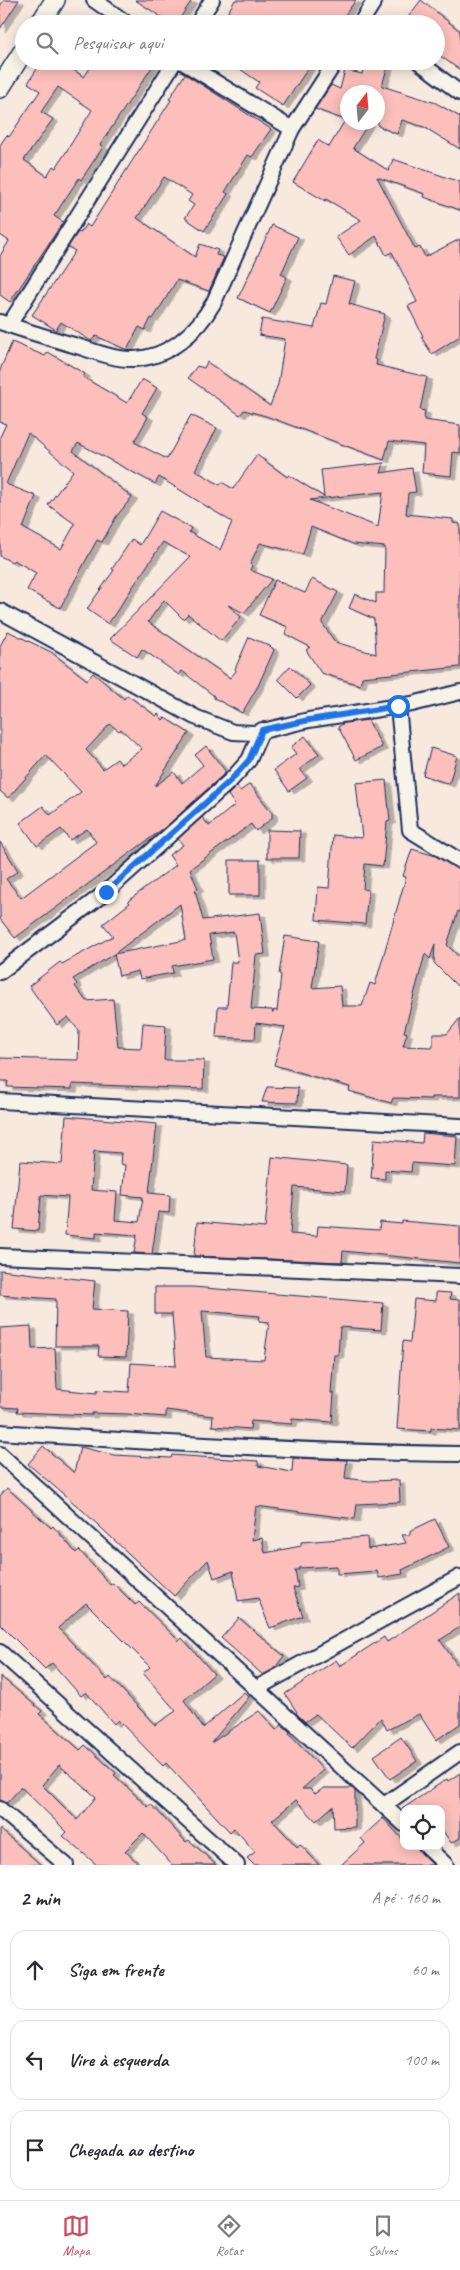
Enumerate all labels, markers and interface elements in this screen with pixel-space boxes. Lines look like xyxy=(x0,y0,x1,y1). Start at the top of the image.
search box xyxy=(15,15,445,70)
icon: search xyxy=(33,29,61,57)
text: Pesquisar aqui xyxy=(73,31,163,55)
north arrow xyxy=(340,85,385,130)
route start xyxy=(387,695,410,718)
route end xyxy=(95,881,118,904)
map controls xyxy=(400,1805,445,1850)
button: locate xyxy=(400,1805,445,1850)
text: 2 min xyxy=(20,1885,60,1911)
text: A pé · 160 m xyxy=(372,1888,440,1908)
icon: ahead xyxy=(21,1956,49,1984)
text: Siga em frente xyxy=(68,1958,164,1982)
text: 60 m xyxy=(412,1960,439,1980)
icon: left xyxy=(21,2046,49,2074)
text: Vire à esquerda xyxy=(68,2048,168,2072)
text: 100 m xyxy=(405,2050,439,2070)
icon: arrive xyxy=(21,2136,49,2164)
text: Chegada ao destino xyxy=(68,2138,194,2162)
tab: Mapa xyxy=(62,2212,90,2259)
tab: Rotas xyxy=(215,2212,243,2259)
tab: Salvos xyxy=(368,2212,398,2259)

